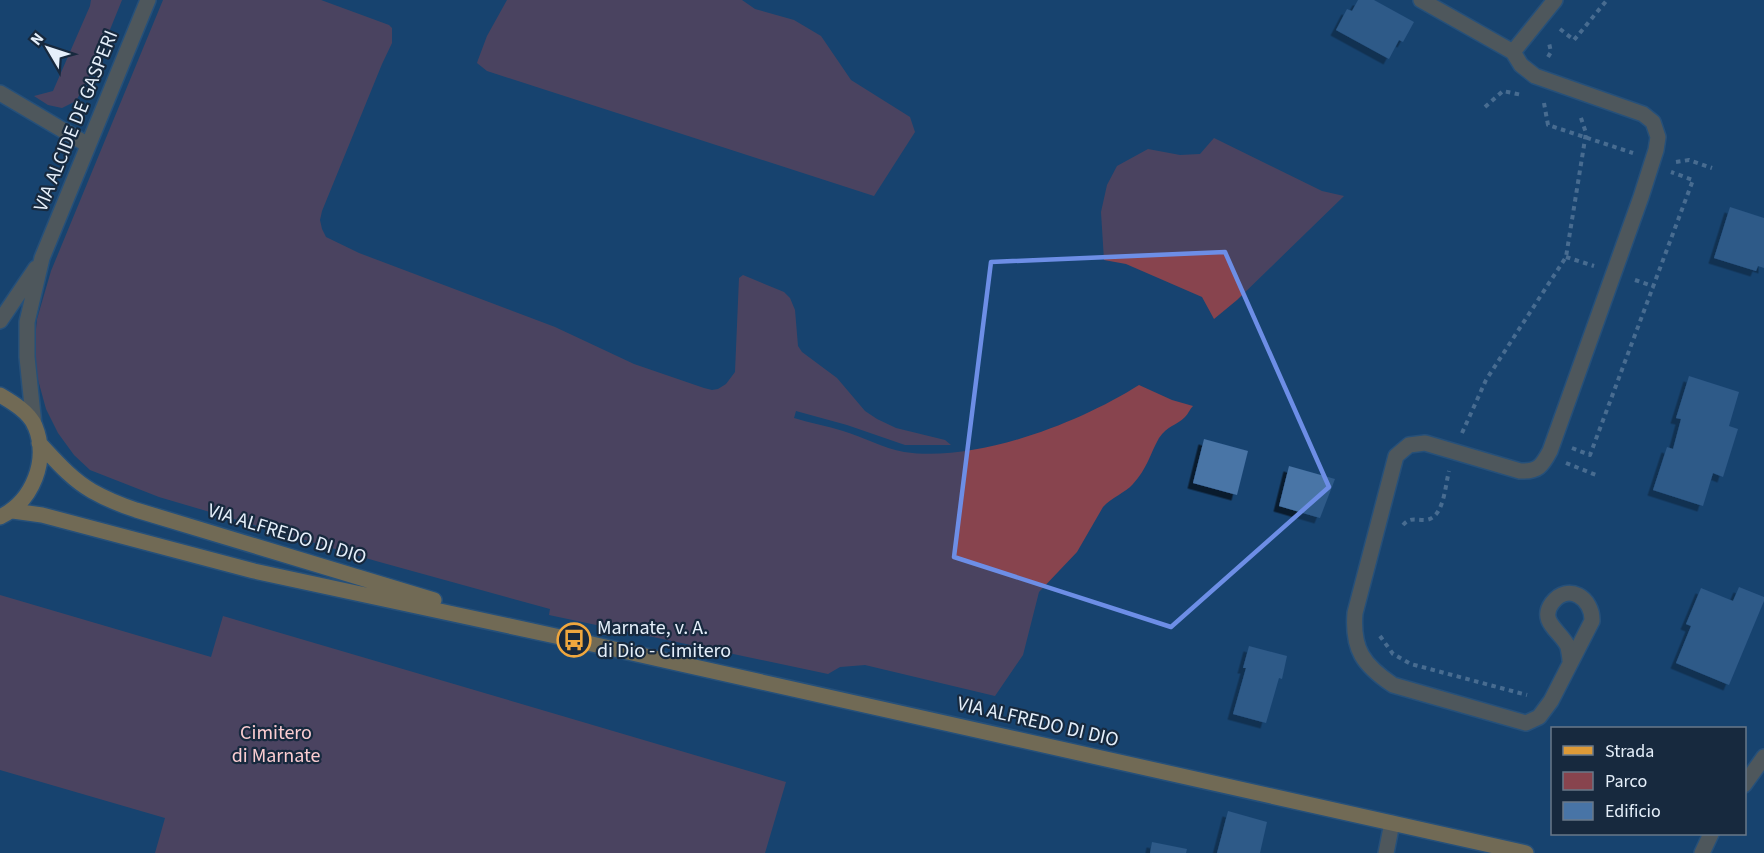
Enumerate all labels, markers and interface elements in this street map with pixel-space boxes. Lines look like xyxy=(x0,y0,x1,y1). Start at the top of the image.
north arrow xyxy=(18,18,78,78)
street label: VIA ALCIDE DE GASPERI xyxy=(27,26,125,216)
text: N xyxy=(25,28,49,50)
street label: VIA ALFREDO DI DIO xyxy=(204,497,370,571)
place label: Marnate, v. A. di Dio - Cimitero xyxy=(597,614,731,665)
bus stop icon: Marnate, v. A. di Dio - Cimitero xyxy=(556,622,592,658)
street label: VIA ALFREDO DI DIO xyxy=(955,690,1121,754)
park label: Cimitero di Marnate xyxy=(232,719,320,770)
legend xyxy=(1551,727,1746,835)
text: Strada xyxy=(1605,739,1654,764)
text: Parco xyxy=(1605,769,1647,794)
text: Edificio xyxy=(1605,799,1661,824)

